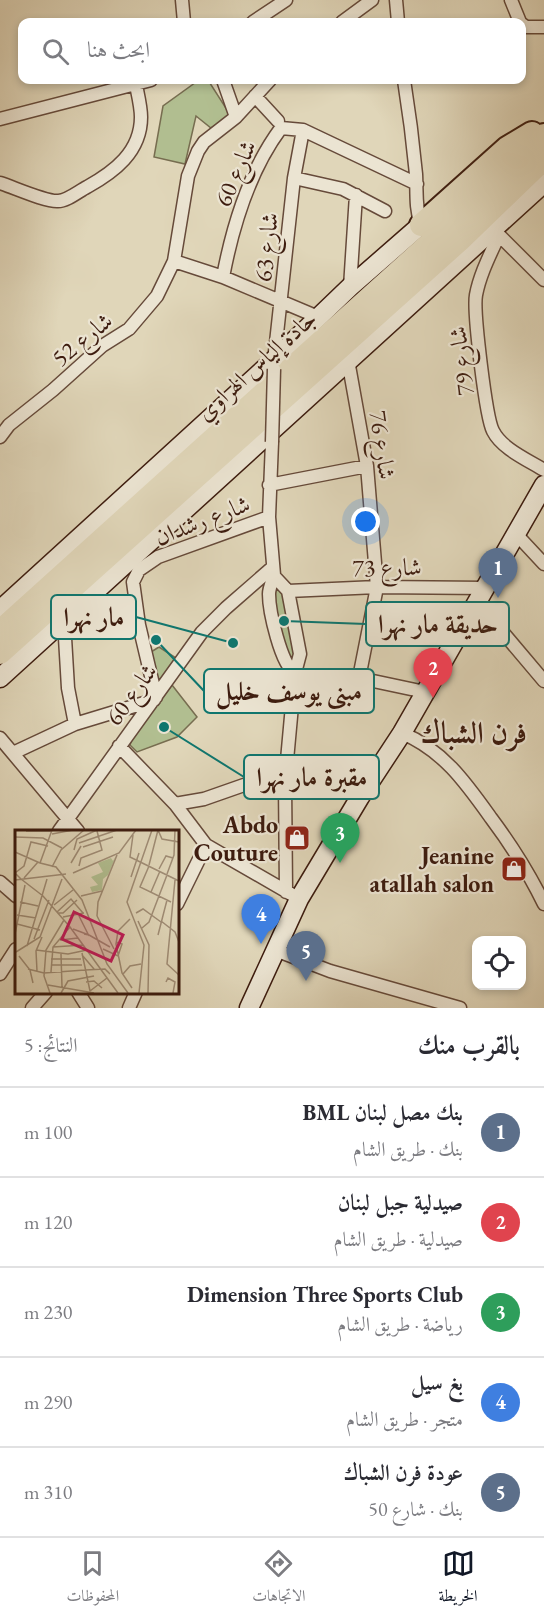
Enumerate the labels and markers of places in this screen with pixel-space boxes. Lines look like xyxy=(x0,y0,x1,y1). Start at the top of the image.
pin: 1 xyxy=(478,548,518,598)
callout: مار نهرا xyxy=(51,595,136,639)
callout: حديقة مار نهرا xyxy=(366,602,509,646)
pin: 2 xyxy=(414,648,452,698)
callout: مبنى يوسف خليل xyxy=(204,669,374,713)
callout: مقبرة مار نهرا xyxy=(244,755,379,799)
place label: Abdo Couture xyxy=(194,809,278,868)
pin: 3 xyxy=(320,814,360,863)
shop icon: Abdo Couture xyxy=(282,823,312,853)
place label: Jeanine atallah salon xyxy=(369,840,494,899)
shop icon: Jeanine atallah salon xyxy=(499,854,529,884)
pin: 4 xyxy=(242,894,280,944)
pin: 5 xyxy=(286,932,326,981)

